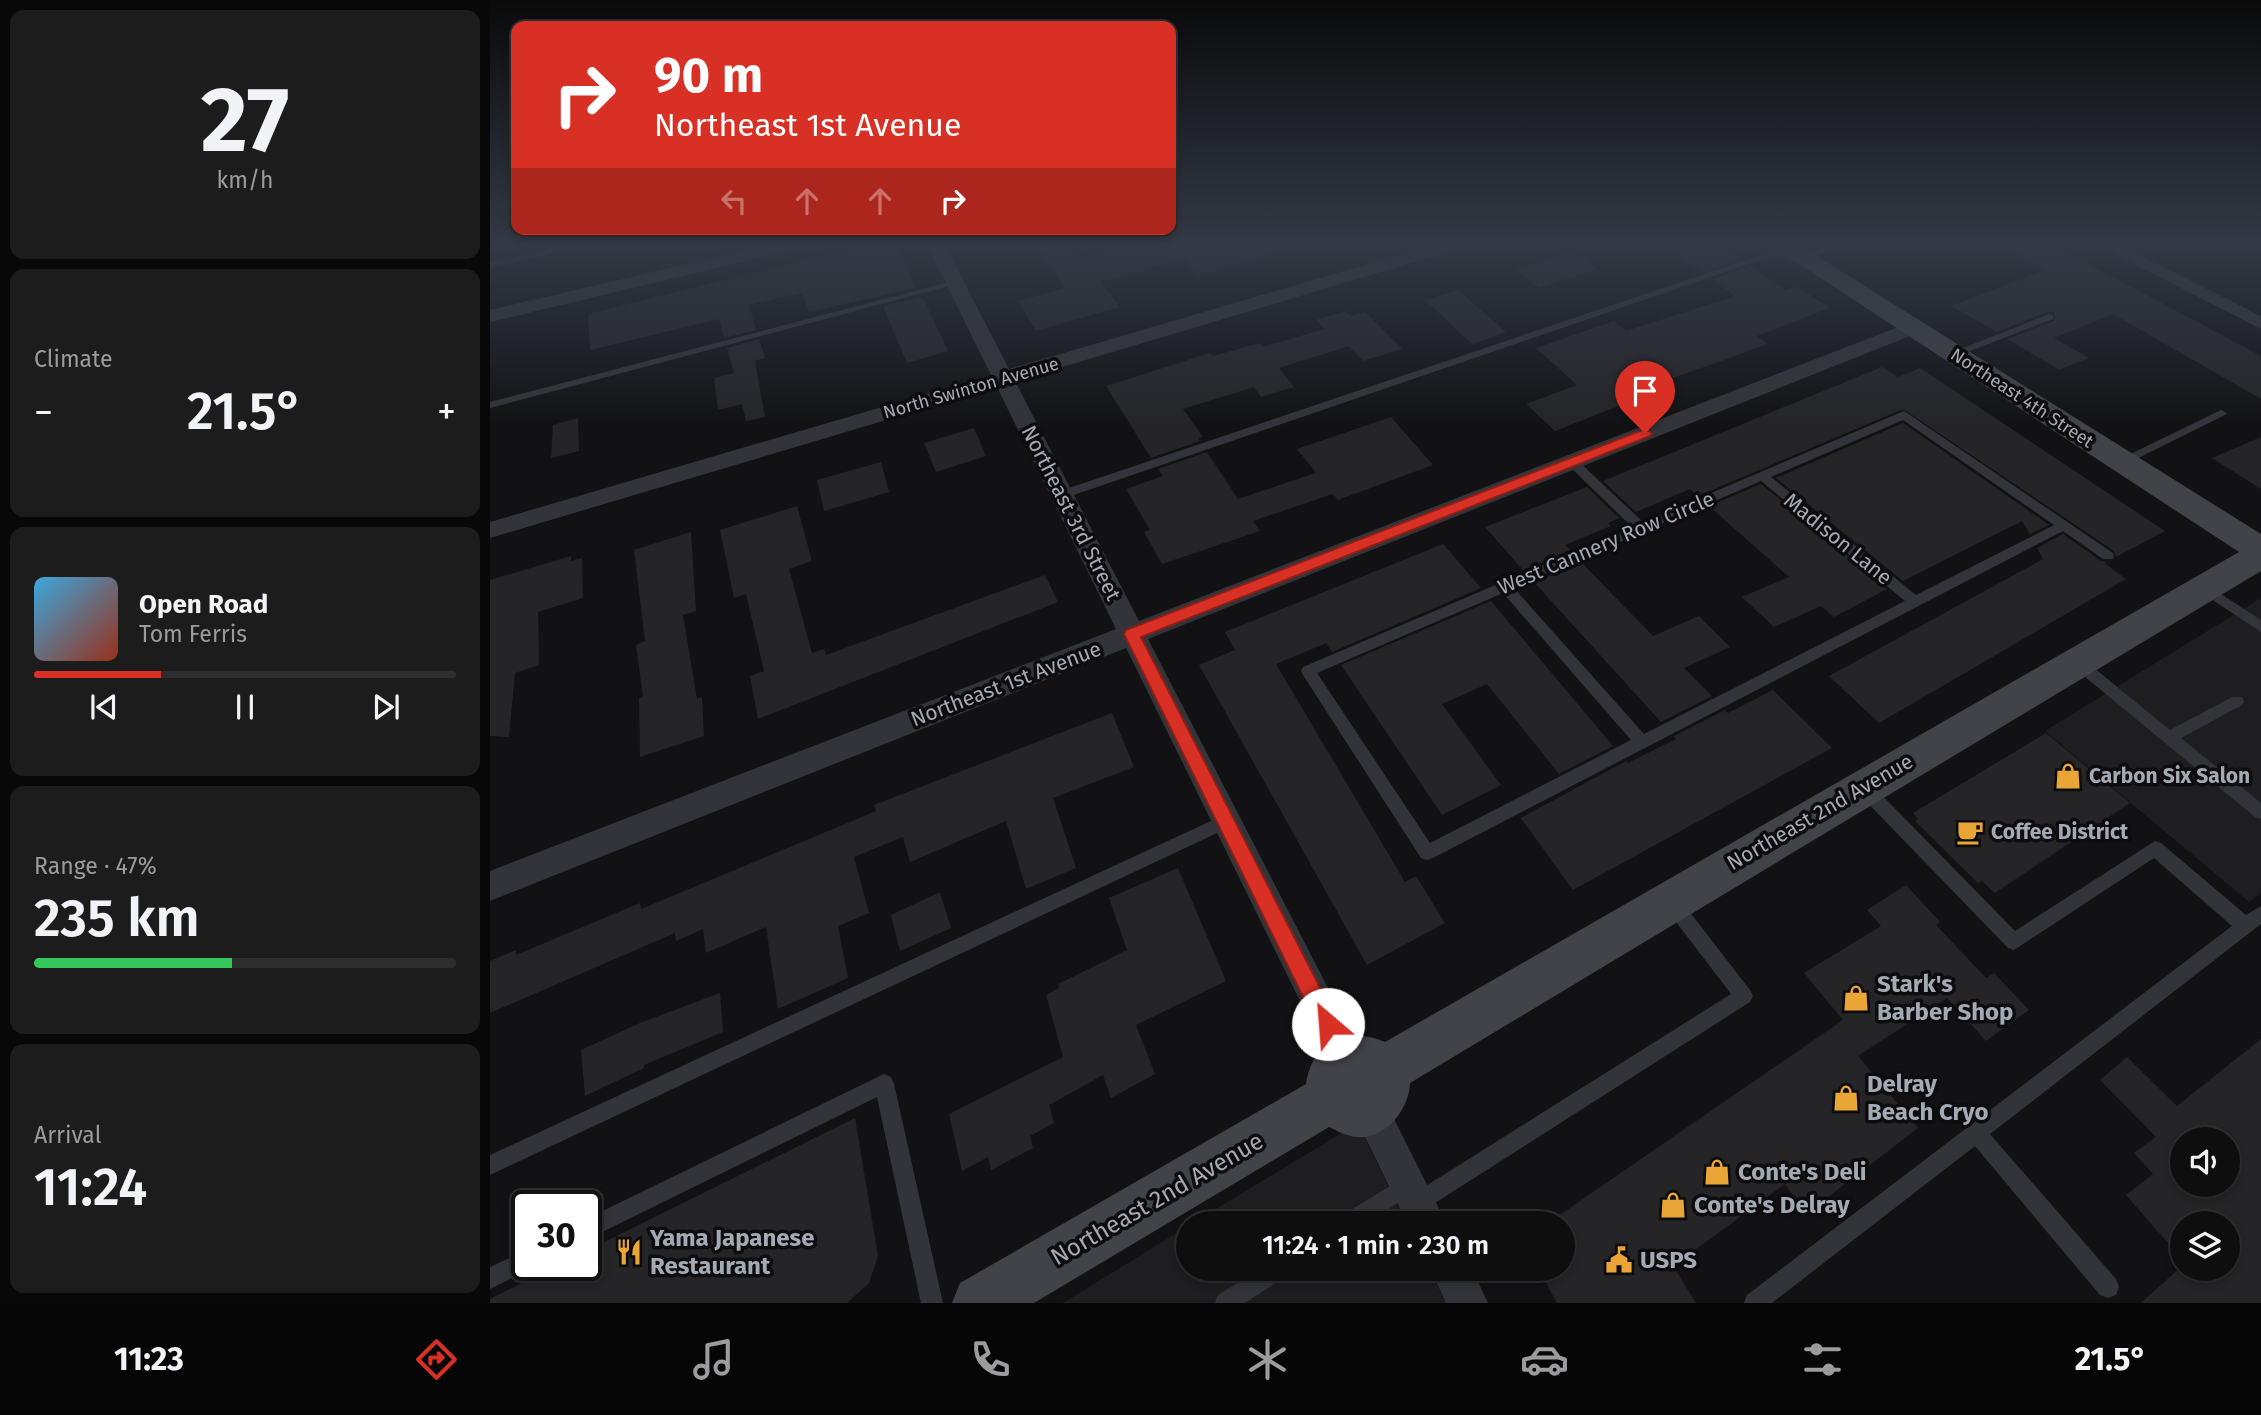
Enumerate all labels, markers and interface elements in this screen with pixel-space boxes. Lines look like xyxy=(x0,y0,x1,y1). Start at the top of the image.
text: 90 m xyxy=(654,46,763,105)
icon: right xyxy=(539,49,630,140)
text: 27 xyxy=(201,66,289,175)
text: Northeast 1st Avenue xyxy=(654,106,961,144)
text: km/h xyxy=(217,166,273,194)
icon: left xyxy=(715,182,753,220)
icon: ahead xyxy=(788,182,826,220)
icon: ahead xyxy=(861,182,899,220)
icon: right xyxy=(934,182,972,220)
street label: Northeast 4th Street xyxy=(1946,344,2098,453)
text: Climate xyxy=(34,345,113,373)
street label: North Swinton Avenue xyxy=(881,352,1061,424)
pin xyxy=(1615,361,1675,433)
icon: arrive xyxy=(1626,372,1664,410)
text: 21.5° xyxy=(187,380,303,443)
text: − xyxy=(34,389,53,435)
text: + xyxy=(437,389,456,435)
street label: Northeast 3rd Street xyxy=(1016,421,1127,605)
street label: West Cannery Row Circle xyxy=(1494,486,1718,600)
street label: Madison Lane xyxy=(1779,487,1897,591)
text: Open Road xyxy=(139,589,268,620)
text: Tom Ferris xyxy=(139,620,247,648)
street label: Northeast 1st Avenue xyxy=(907,636,1105,732)
icon: previous xyxy=(85,688,123,726)
icon: pause xyxy=(226,688,264,726)
icon: next xyxy=(367,688,405,726)
street label: Northeast 2nd Avenue xyxy=(1722,748,1918,876)
shop icon: Carbon Six Salon xyxy=(2053,761,2083,791)
place label: Carbon Six Salon xyxy=(2089,763,2250,789)
cafe icon: Coffee District xyxy=(1955,817,1985,847)
place label: Coffee District xyxy=(1991,819,2129,845)
text: Range · 47% xyxy=(34,852,157,880)
text: 235 km xyxy=(34,887,200,950)
place label: Stark's Barber Shop xyxy=(1877,970,2013,1026)
shop icon: Stark's Barber Shop xyxy=(1841,983,1871,1013)
position arrow xyxy=(1291,987,1365,1061)
place label: Delray Beach Cryo xyxy=(1867,1070,1988,1126)
shop icon: Delray Beach Cryo xyxy=(1831,1083,1861,1113)
text: Arrival xyxy=(34,1121,101,1149)
street label: Northeast 2nd Avenue xyxy=(1046,1127,1268,1271)
map controls xyxy=(2170,1127,2240,1281)
button: sound xyxy=(2170,1127,2240,1197)
text: 11:24 xyxy=(34,1156,147,1219)
shop icon: Conte's Deli xyxy=(1702,1157,1732,1187)
place label: Conte's Deli xyxy=(1738,1158,1867,1186)
speed limit sign: 30 xyxy=(511,1190,602,1281)
shop icon: Conte's Delray xyxy=(1658,1190,1688,1220)
place label: Conte's Delray xyxy=(1694,1191,1850,1219)
button: layers xyxy=(2170,1211,2240,1281)
place label: Yama Japanese Restaurant xyxy=(649,1224,814,1280)
text: 11:24 · 1 min · 230 m xyxy=(1262,1230,1489,1261)
restaurant icon: Yama Japanese Restaurant xyxy=(614,1237,644,1267)
public building icon: USPS xyxy=(1604,1245,1634,1275)
place label: USPS xyxy=(1640,1246,1697,1274)
icon: directions xyxy=(412,1335,461,1384)
icon: music xyxy=(689,1335,738,1384)
icon: phone xyxy=(966,1335,1015,1384)
icon: climate xyxy=(1243,1335,1292,1384)
icon: car xyxy=(1520,1335,1569,1384)
icon: filters xyxy=(1798,1335,1847,1384)
text: 11:23 xyxy=(114,1340,184,1378)
text: 21.5° xyxy=(2075,1340,2147,1378)

